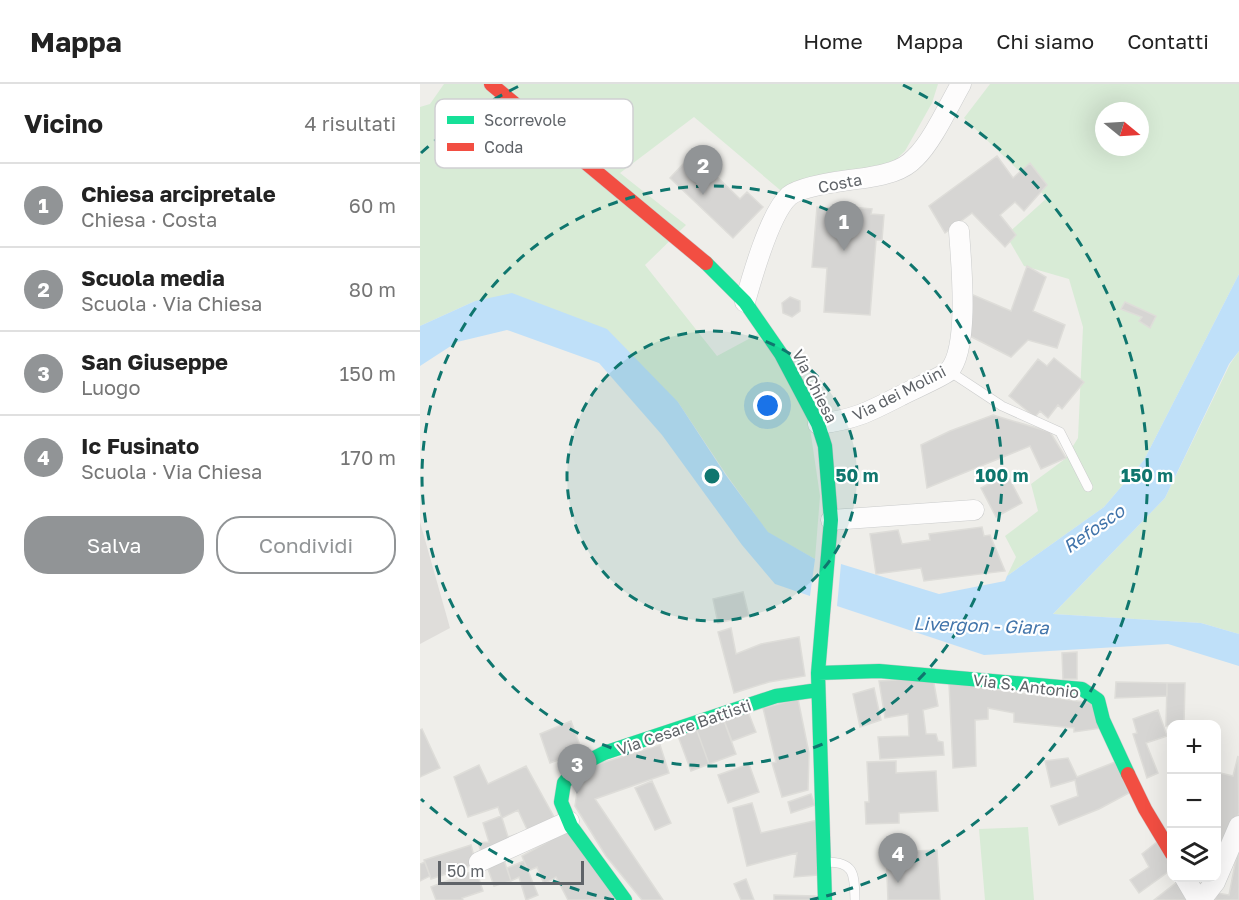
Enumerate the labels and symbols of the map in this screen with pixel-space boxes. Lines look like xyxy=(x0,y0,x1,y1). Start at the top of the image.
legend xyxy=(435,99,633,168)
north arrow xyxy=(1095,102,1149,156)
text: Scorrevole xyxy=(484,110,566,130)
text: Coda xyxy=(484,137,523,157)
pin: 2 xyxy=(684,146,722,195)
street label: Costa xyxy=(816,169,864,197)
pin: 1 xyxy=(824,202,864,251)
street label: Via Chiesa xyxy=(788,346,842,426)
street label: Via dei Molini xyxy=(849,361,949,425)
your location xyxy=(753,391,782,420)
text: 50 m xyxy=(836,464,878,486)
text: 100 m xyxy=(976,464,1028,486)
text: 150 m xyxy=(1121,464,1173,486)
centre of rings xyxy=(702,466,722,486)
water label: Refosco xyxy=(1059,499,1129,557)
water label: Livergon - Giara xyxy=(913,612,1050,638)
street label: Via S. Antonio xyxy=(972,670,1080,702)
street label: Via Cesare Battisti xyxy=(614,695,754,759)
pin: 3 xyxy=(558,744,596,794)
pin: 4 xyxy=(878,834,918,883)
scale bar xyxy=(438,858,584,886)

